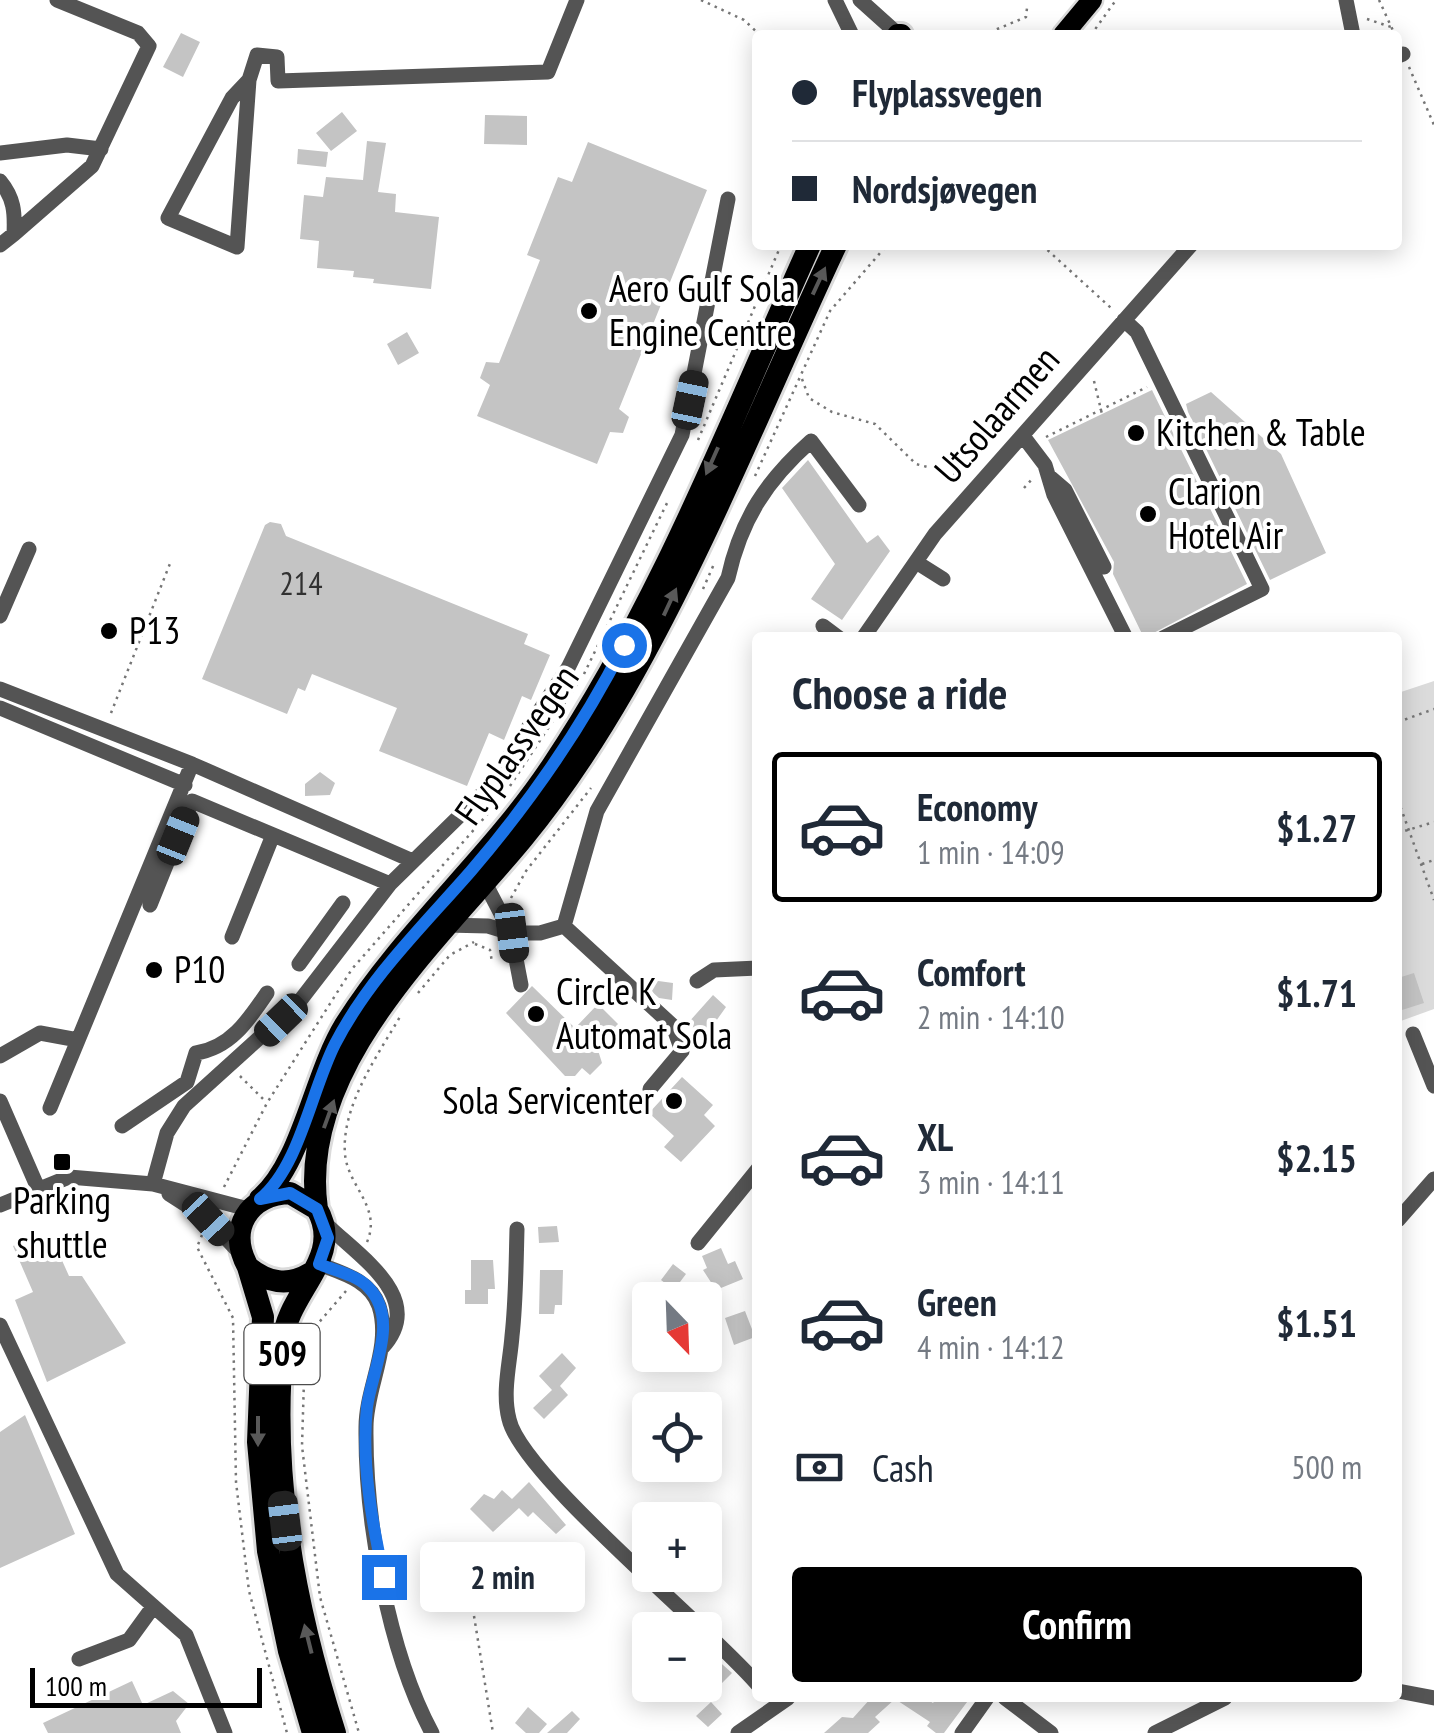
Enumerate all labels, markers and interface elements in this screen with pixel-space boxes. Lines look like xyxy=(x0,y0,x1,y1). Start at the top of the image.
text: Flyplassvegen xyxy=(852,68,1042,117)
text: Nordsjøvegen xyxy=(852,164,1037,213)
place label: Aero Gulf Sola Engine Centre xyxy=(609,263,796,356)
one-way arrow xyxy=(810,267,827,296)
marker: Aero Gulf Sola Engine Centre xyxy=(578,300,600,322)
street label: Utsolaarmen xyxy=(923,335,1069,493)
car xyxy=(669,368,711,432)
place label: Kitchen & Table xyxy=(1156,407,1366,456)
marker: Kitchen & Table xyxy=(1125,422,1147,444)
one-way arrow xyxy=(704,446,720,476)
place label: Clarion Hotel Air xyxy=(1168,466,1284,559)
marker: Clarion Hotel Air xyxy=(1137,503,1159,525)
house number: 214 xyxy=(279,562,323,604)
one-way arrow xyxy=(661,587,678,616)
place label: P13 xyxy=(129,605,180,654)
marker: P13 xyxy=(98,620,120,642)
route start xyxy=(602,623,647,668)
street label: Flyplassvegen xyxy=(443,655,589,834)
text: Choose a ride xyxy=(792,663,1007,721)
icon: car xyxy=(797,782,887,872)
text: Economy xyxy=(917,782,1037,831)
car xyxy=(153,803,203,869)
text: $1.27 xyxy=(1276,803,1357,852)
text: 1 min · 14:09 xyxy=(917,831,1065,873)
car xyxy=(493,901,531,965)
place label: P10 xyxy=(174,944,225,993)
icon: car xyxy=(797,947,887,1037)
text: Comfort xyxy=(917,947,1026,996)
marker: P10 xyxy=(143,959,165,981)
place label: Circle K Automat Sola xyxy=(556,966,732,1059)
text: $1.71 xyxy=(1276,968,1357,1017)
car xyxy=(249,988,313,1052)
text: 2 min · 14:10 xyxy=(917,996,1065,1038)
marker: Circle K Automat Sola xyxy=(525,1003,547,1025)
place label: Sola Servicenter xyxy=(442,1075,655,1124)
marker: Sola Servicenter xyxy=(663,1090,685,1112)
one-way arrow xyxy=(322,1099,337,1129)
icon: car xyxy=(797,1112,887,1202)
text: XL xyxy=(917,1112,953,1161)
text: $2.15 xyxy=(1276,1133,1357,1182)
marker: Parking shuttle xyxy=(51,1151,73,1173)
text: 3 min · 14:11 xyxy=(917,1161,1065,1203)
place label: Parking shuttle xyxy=(13,1175,111,1268)
car xyxy=(177,1187,239,1251)
icon: car xyxy=(797,1277,887,1367)
text: Green xyxy=(917,1277,997,1326)
north arrow xyxy=(632,1282,722,1372)
map controls xyxy=(632,1282,722,1702)
text: $1.51 xyxy=(1276,1298,1357,1347)
road number: 509 xyxy=(244,1324,320,1384)
text: 4 min · 14:12 xyxy=(917,1326,1065,1368)
button: locate xyxy=(632,1392,722,1482)
one-way arrow xyxy=(250,1416,266,1448)
icon: cash xyxy=(792,1440,847,1495)
text: Cash xyxy=(872,1443,934,1492)
text: 500 m xyxy=(1291,1446,1362,1488)
car xyxy=(266,1489,304,1553)
button: + xyxy=(632,1502,722,1592)
callout: 2 min xyxy=(419,1542,584,1612)
route end xyxy=(362,1555,407,1600)
text: 2 min xyxy=(470,1556,535,1598)
button: Confirm xyxy=(792,1567,1362,1682)
button: − xyxy=(632,1612,722,1702)
one-way arrow xyxy=(299,1623,315,1654)
scale bar xyxy=(30,1663,262,1708)
text: 100 m xyxy=(45,1667,107,1704)

